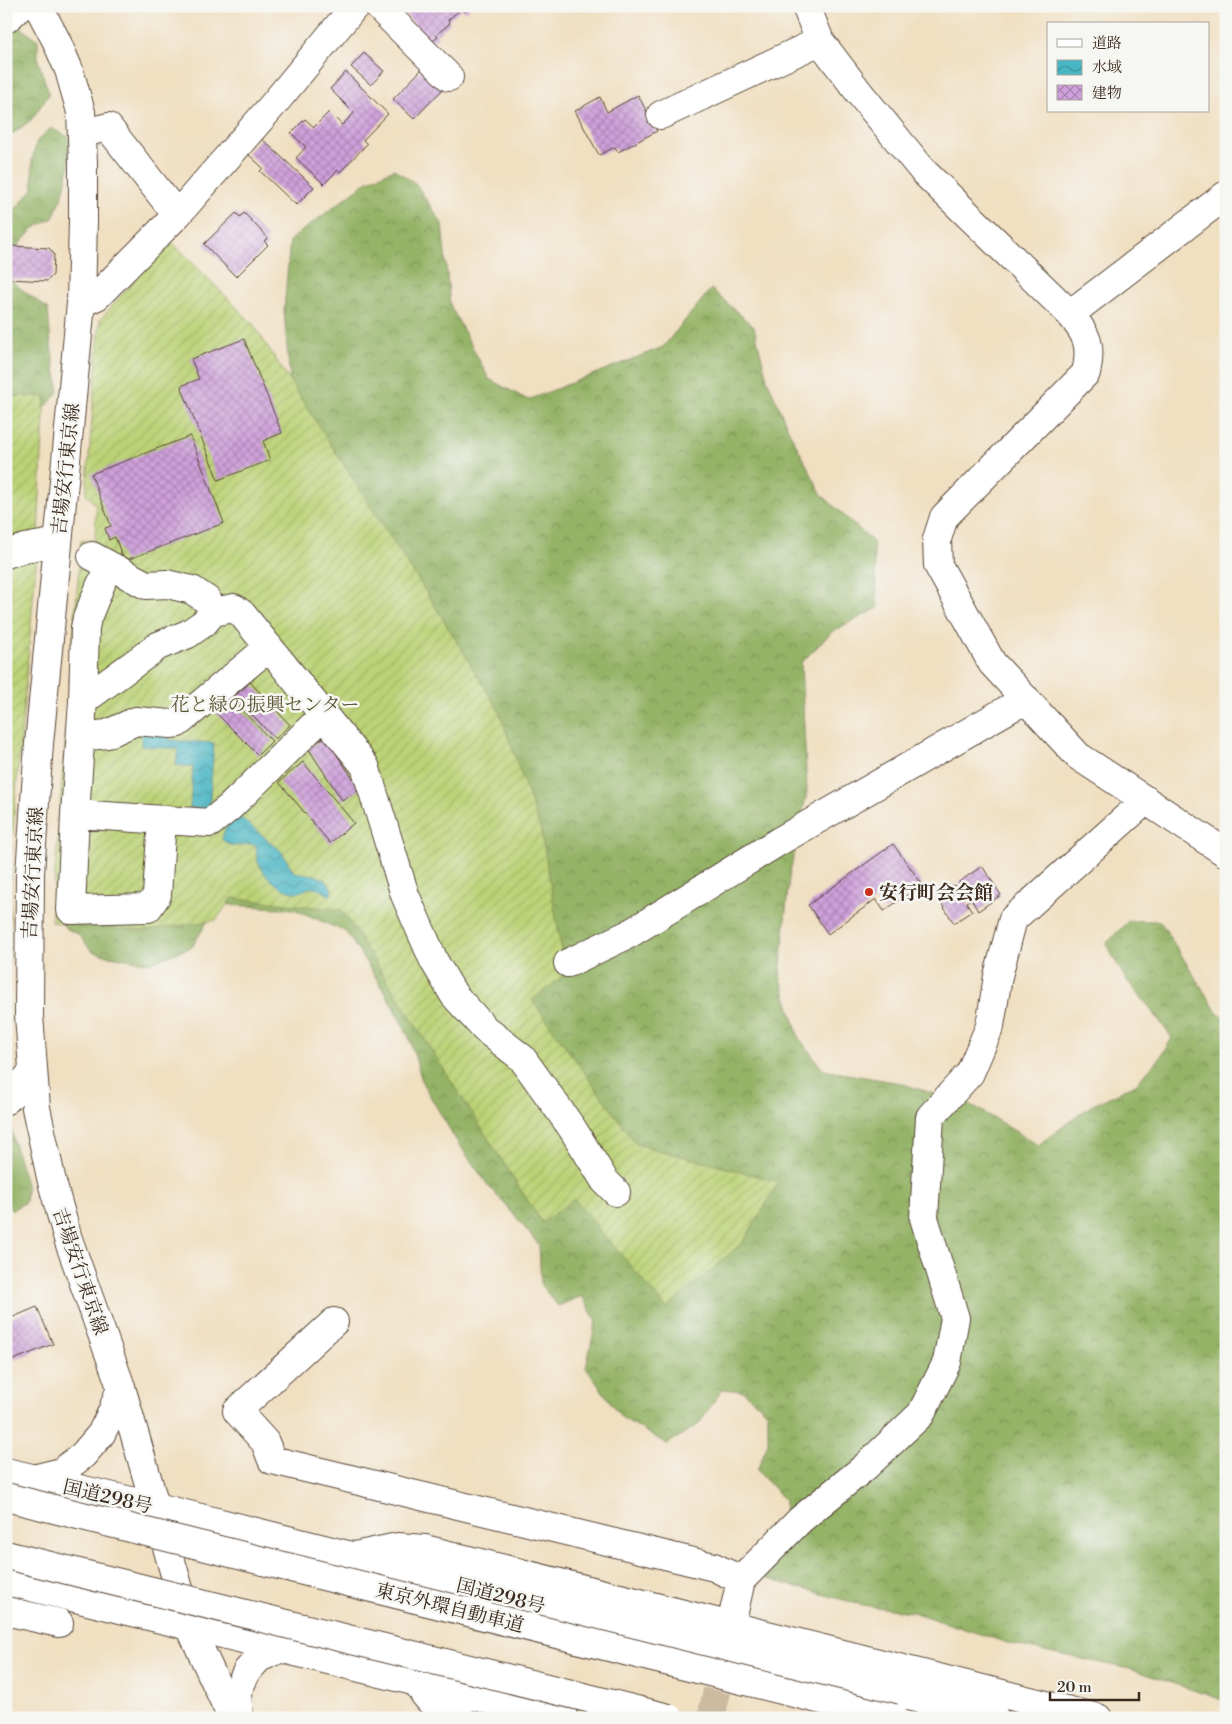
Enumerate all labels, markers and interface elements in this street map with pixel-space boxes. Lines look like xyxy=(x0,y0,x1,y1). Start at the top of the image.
legend xyxy=(1047,22,1210,112)
text: 道路 xyxy=(1092,34,1122,53)
text: 水域 xyxy=(1092,58,1122,77)
text: 建物 xyxy=(1092,84,1122,103)
street label: 吉場安行東京線 xyxy=(47,402,85,537)
park label: 花と緑の振興センター xyxy=(170,693,360,717)
street label: 吉場安行東京線 xyxy=(18,806,48,940)
place label: 安行町会会館 xyxy=(879,881,993,905)
marker: 安行町会会館 xyxy=(863,886,875,898)
street label: 吉場安行東京線 xyxy=(47,1205,113,1338)
street label: 国道298号 xyxy=(61,1475,155,1519)
street label: 国道298号 xyxy=(454,1573,548,1619)
street label: 東京外環自動車道 xyxy=(373,1578,526,1638)
scale bar xyxy=(1050,1669,1138,1701)
text: 20 m xyxy=(1057,1678,1092,1697)

